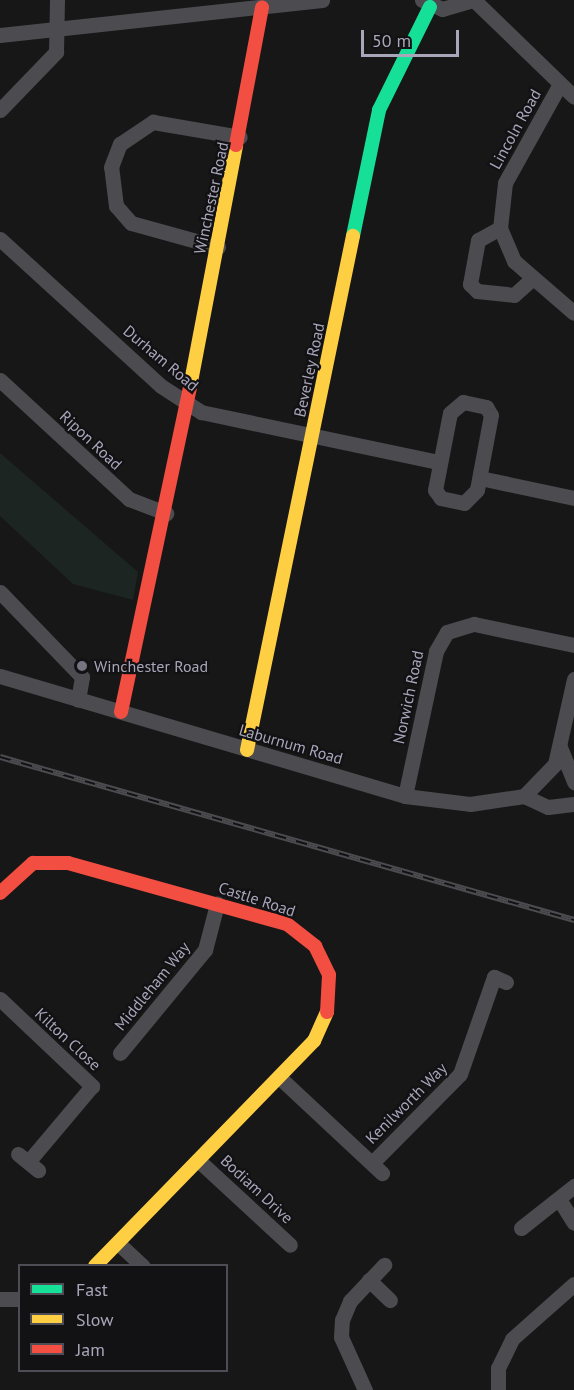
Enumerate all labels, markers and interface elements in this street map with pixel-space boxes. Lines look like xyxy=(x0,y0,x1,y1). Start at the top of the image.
scale bar xyxy=(364,18,462,56)
text: 50 m xyxy=(372,29,411,52)
street label: Lincoln Road xyxy=(485,86,545,172)
street label: Winchester Road xyxy=(190,140,232,256)
street label: Durham Road xyxy=(119,321,203,395)
street label: Beverley Road xyxy=(290,321,328,419)
street label: Ripon Road xyxy=(56,406,126,474)
street label: Norwich Road xyxy=(389,649,427,745)
place label: Winchester Road xyxy=(94,656,208,676)
marker: Winchester Road xyxy=(75,659,89,673)
street label: Laburnum Road xyxy=(237,720,345,768)
street label: Castle Road xyxy=(216,878,298,920)
street label: Middleham Way xyxy=(110,938,194,1034)
street label: Kilton Close xyxy=(31,1004,105,1074)
street label: Kenilworth Way xyxy=(361,1058,451,1148)
street label: Bodiam Drive xyxy=(217,1151,297,1227)
legend xyxy=(18,1264,228,1372)
text: Fast xyxy=(76,1278,108,1301)
text: Slow xyxy=(76,1308,114,1331)
text: Jam xyxy=(76,1338,105,1361)

